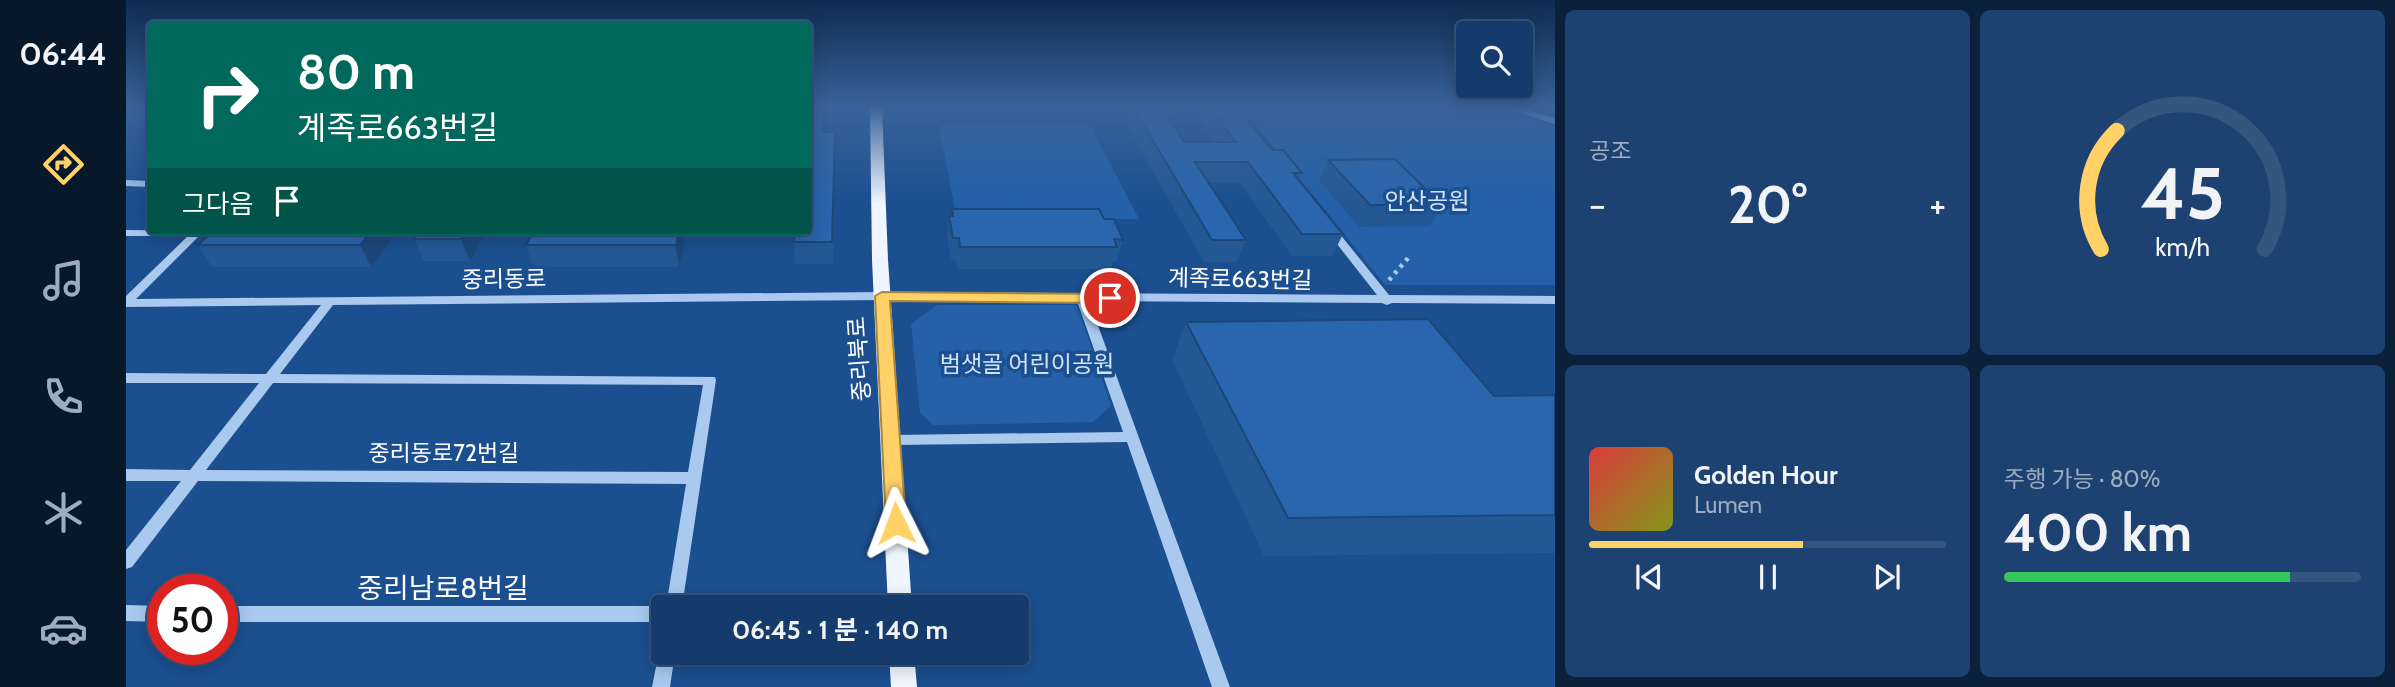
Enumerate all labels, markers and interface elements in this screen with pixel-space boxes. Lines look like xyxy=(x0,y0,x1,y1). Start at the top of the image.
map controls xyxy=(1456,21,1533,98)
button: search xyxy=(1456,21,1533,98)
text: 06:44 xyxy=(19,34,107,73)
text: 80 m xyxy=(297,42,415,101)
icon: right xyxy=(182,49,273,140)
text: 계족로663번길 xyxy=(297,108,498,147)
text: 공조 xyxy=(1589,137,1631,165)
icon: directions xyxy=(39,140,88,189)
text: 45 xyxy=(2140,149,2225,237)
text: 20° xyxy=(1728,173,1807,236)
text: − xyxy=(1589,181,1606,228)
text: + xyxy=(1929,181,1946,228)
icon: arrive xyxy=(268,182,306,220)
park label: 안산공원 xyxy=(1385,187,1469,215)
text: 그다음 xyxy=(182,188,254,220)
text: km/h xyxy=(2155,231,2210,261)
icon: music xyxy=(39,256,88,305)
street label: 중리동로 xyxy=(461,264,547,294)
street label: 계족로663번길 xyxy=(1168,264,1312,294)
pin xyxy=(1080,268,1140,328)
icon: arrive xyxy=(1091,279,1129,317)
street label: 중리북로 xyxy=(842,316,876,402)
park label: 범샛골 어린이공원 xyxy=(940,350,1114,378)
icon: phone xyxy=(39,372,88,421)
street label: 중리동로72번길 xyxy=(369,439,519,467)
text: Golden Hour xyxy=(1694,459,1837,491)
text: 주행 가능 · 80% xyxy=(2004,465,2160,493)
position arrow xyxy=(859,486,933,560)
icon: climate xyxy=(39,488,88,537)
text: Lumen xyxy=(1694,491,1762,519)
text: 400 km xyxy=(2004,501,2192,564)
icon: previous xyxy=(1630,558,1668,596)
icon: pause xyxy=(1749,558,1787,596)
icon: next xyxy=(1868,558,1906,596)
street label: 중리남로8번길 xyxy=(357,571,529,605)
speed limit sign: 50 xyxy=(147,574,238,665)
icon: car xyxy=(39,604,88,653)
text: 06:45 · 1 분 · 140 m xyxy=(732,614,948,646)

